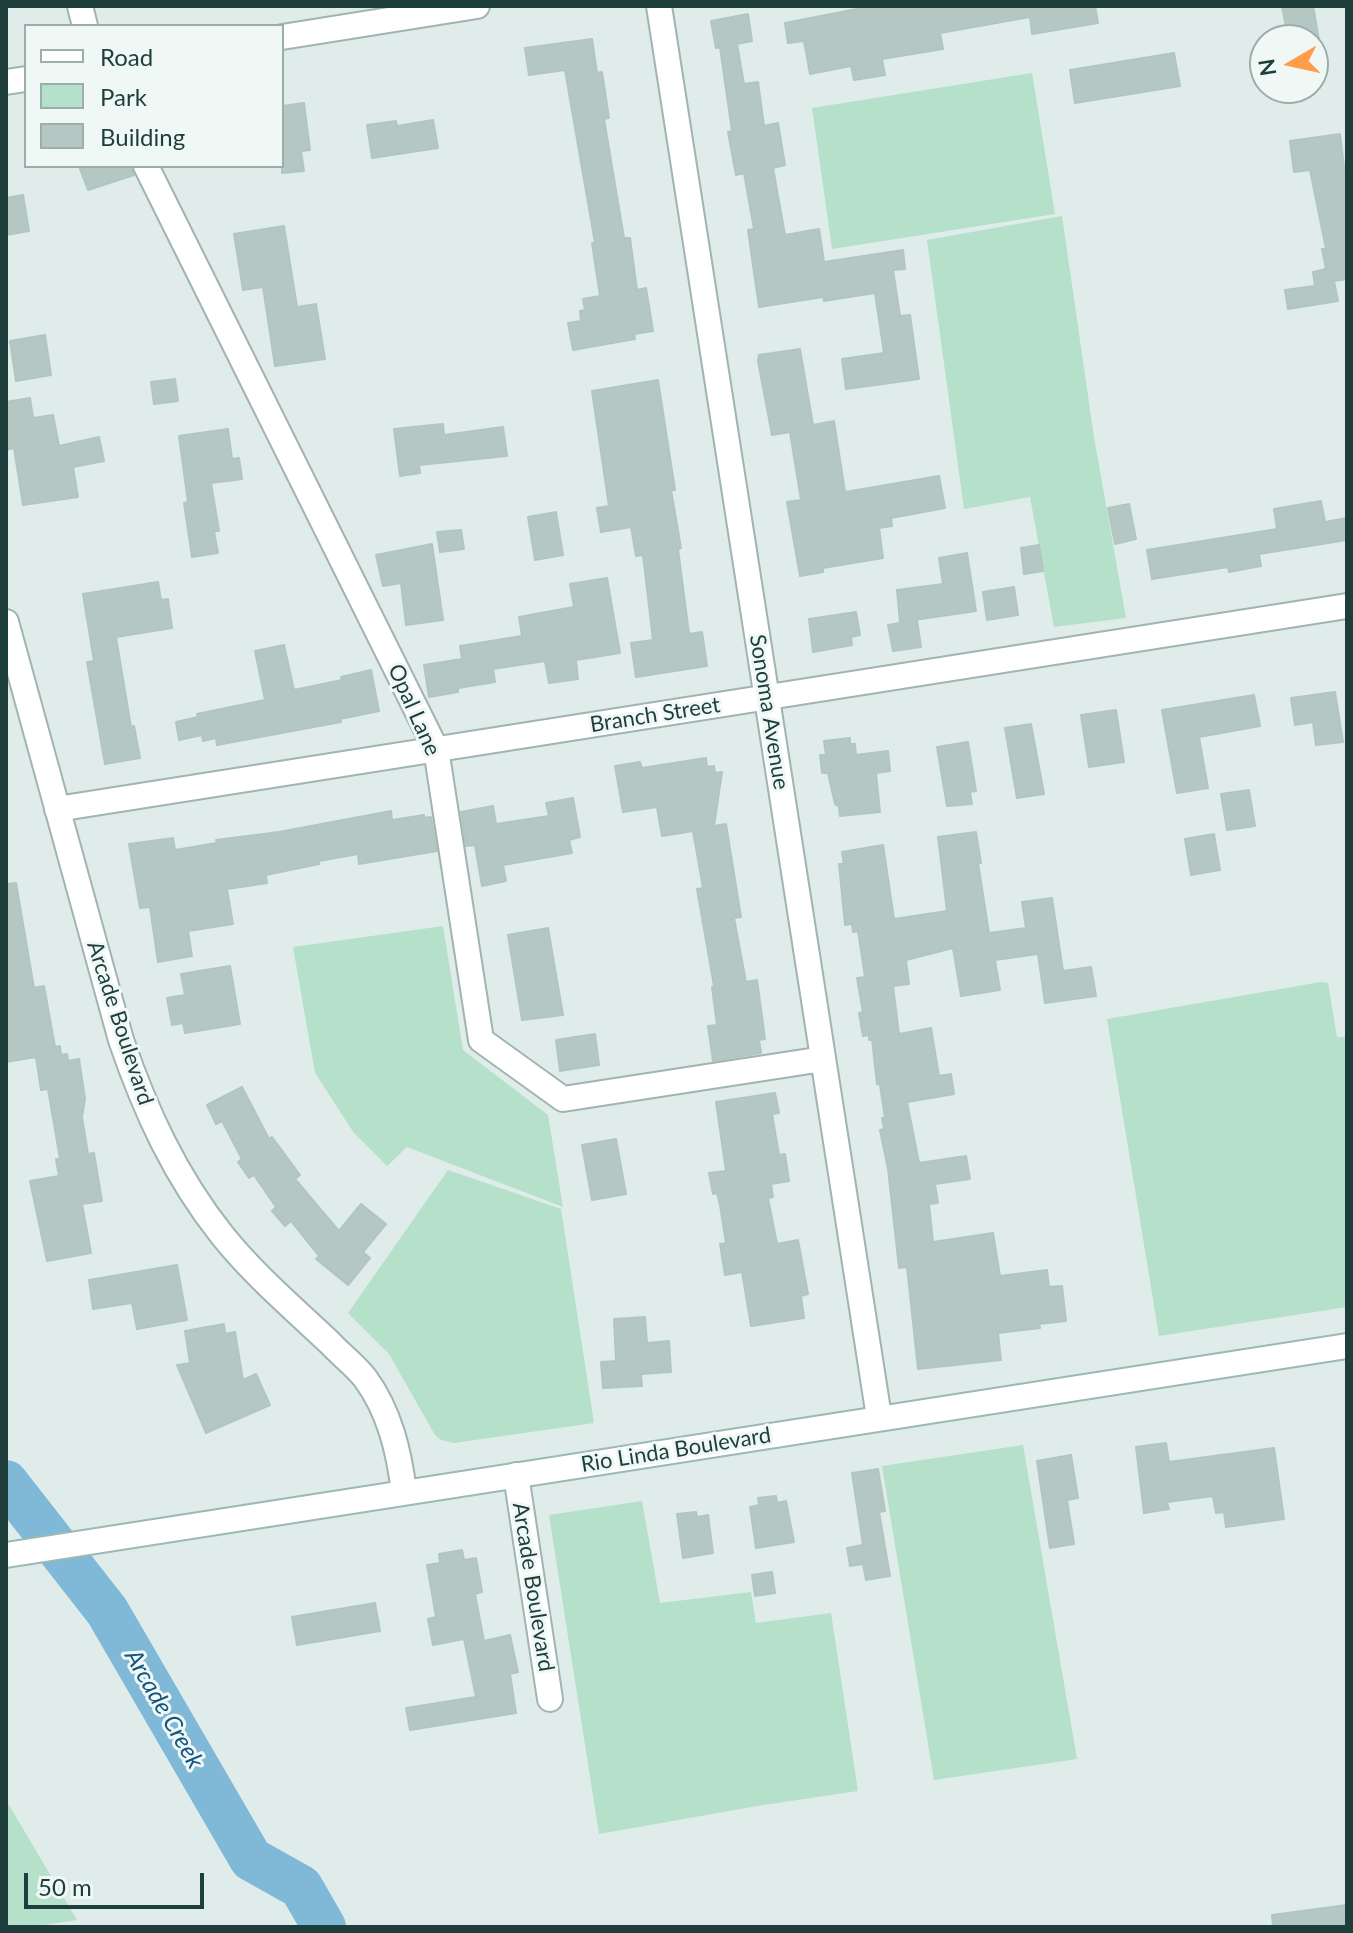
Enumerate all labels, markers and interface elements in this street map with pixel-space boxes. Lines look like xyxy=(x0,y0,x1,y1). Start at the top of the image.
legend xyxy=(24,24,284,168)
north arrow xyxy=(1249,24,1329,104)
text: Road xyxy=(100,42,153,71)
text: N xyxy=(1252,57,1281,78)
text: Park xyxy=(100,82,147,111)
text: Building xyxy=(100,122,185,151)
street label: Sonoma Avenue xyxy=(744,633,794,791)
street label: Opal Lane xyxy=(382,660,446,760)
street label: Branch Street xyxy=(588,692,722,738)
street label: Arcade Boulevard xyxy=(81,938,159,1108)
street label: Rio Linda Boulevard xyxy=(579,1422,773,1478)
street label: Arcade Boulevard xyxy=(507,1501,559,1673)
water label: Arcade Creek xyxy=(118,1644,210,1774)
scale bar xyxy=(28,1857,208,1907)
text: 50 m xyxy=(38,1872,92,1901)

